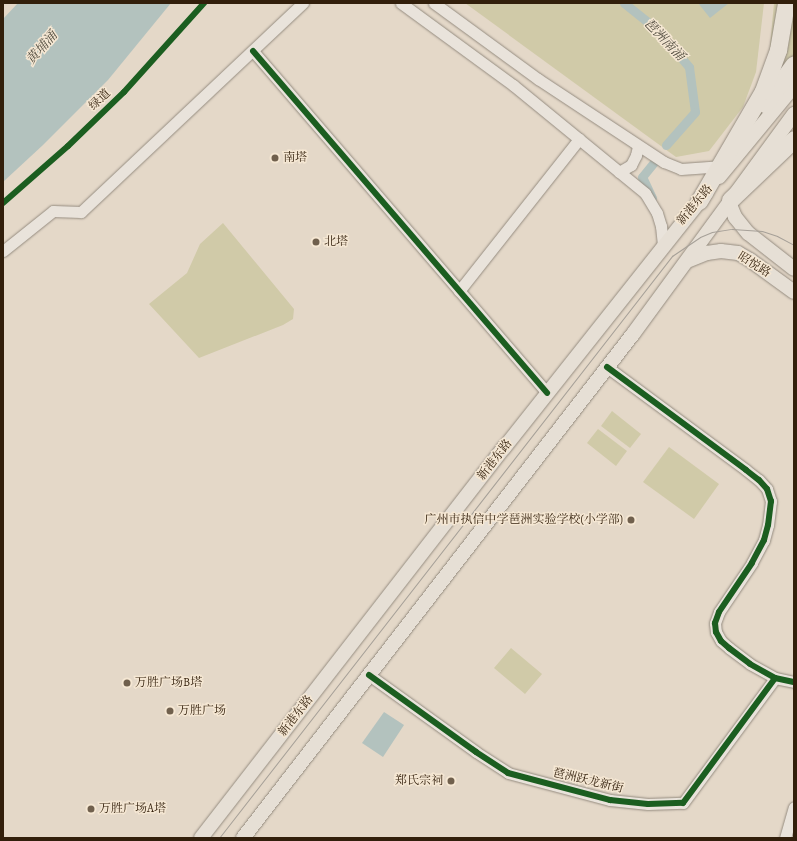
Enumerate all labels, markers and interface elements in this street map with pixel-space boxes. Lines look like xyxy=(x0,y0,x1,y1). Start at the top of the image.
water label: 琶洲南涌 xyxy=(640,16,688,64)
water label: 黄埔涌 xyxy=(23,28,61,68)
street label: 绿道 xyxy=(86,86,114,114)
place label: 南塔 xyxy=(283,151,307,165)
marker: 南塔 xyxy=(270,153,280,163)
street label: 新港东路 xyxy=(674,182,716,228)
place label: 北塔 xyxy=(324,235,348,249)
marker: 北塔 xyxy=(311,237,321,247)
street label: 昭悦路 xyxy=(735,249,773,281)
street label: 新港东路 xyxy=(475,437,515,483)
place label: 广州市执信中学琶洲实验学校(小学部) xyxy=(424,513,623,527)
marker: 广州市执信中学琶洲实验学校(小学部) xyxy=(626,515,636,525)
place label: 万胜广场B塔 xyxy=(135,676,202,690)
marker: 万胜广场B塔 xyxy=(122,678,132,688)
street label: 新港东路 xyxy=(276,693,316,739)
place label: 万胜广场 xyxy=(178,704,226,718)
marker: 万胜广场 xyxy=(165,706,175,716)
street label: 琶洲跃龙新街 xyxy=(551,766,625,796)
place label: 郑氏宗祠 xyxy=(395,774,443,788)
marker: 郑氏宗祠 xyxy=(446,776,456,786)
place label: 万胜广场A塔 xyxy=(99,802,166,816)
marker: 万胜广场A塔 xyxy=(86,804,96,814)

